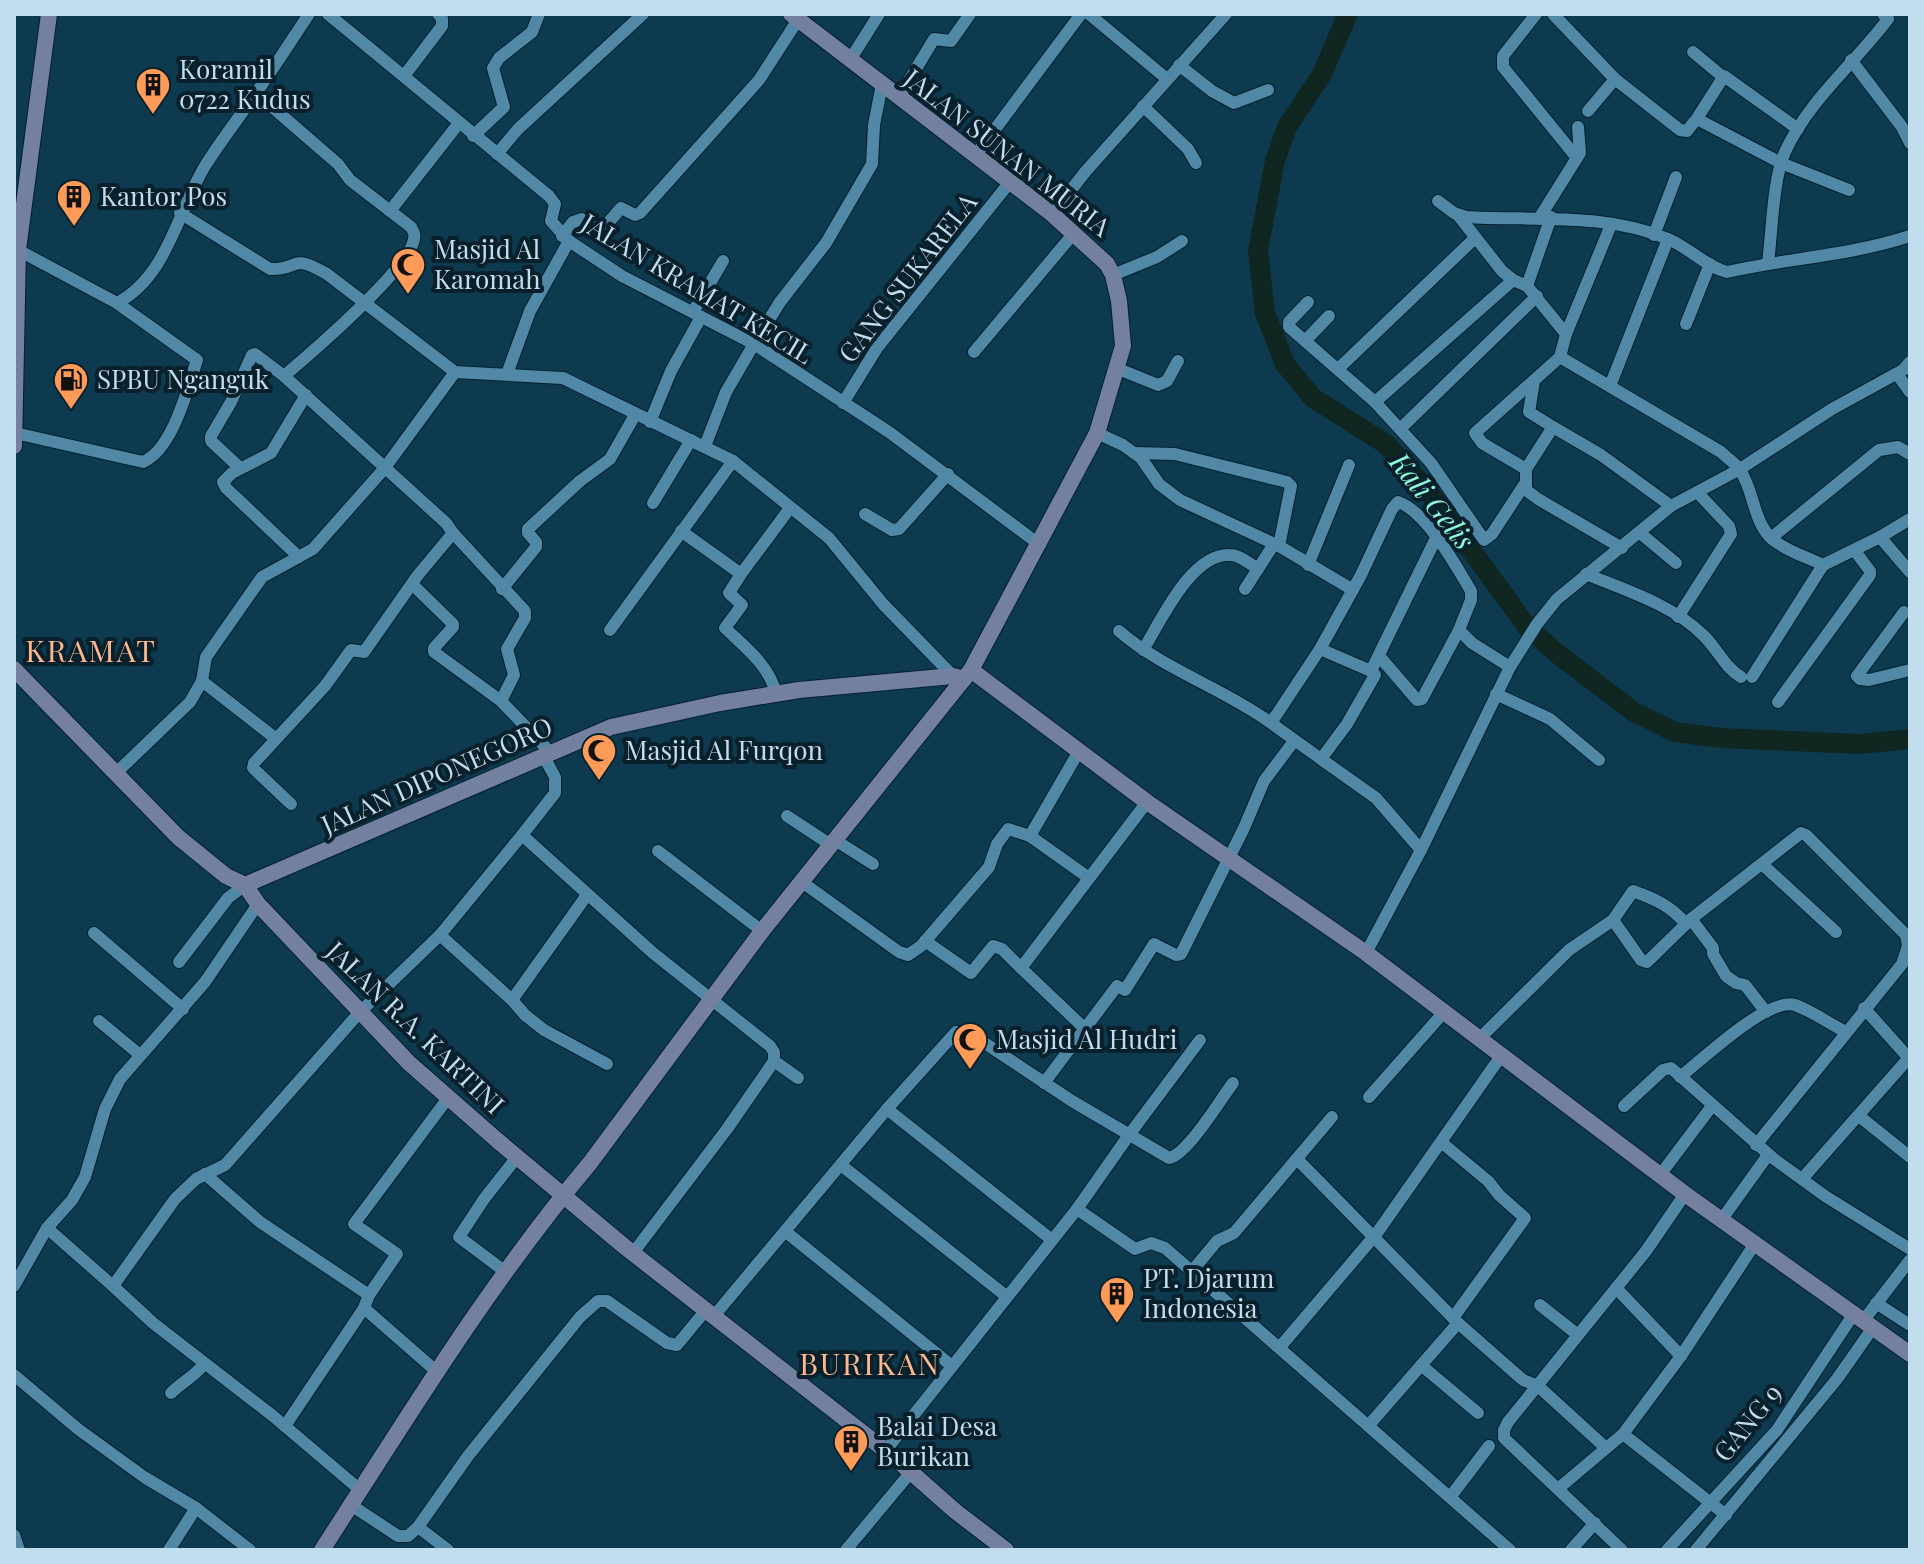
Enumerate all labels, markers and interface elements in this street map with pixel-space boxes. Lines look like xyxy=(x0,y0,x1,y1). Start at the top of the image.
place label: Koramil 0722 Kudus xyxy=(179,51,311,116)
street label: JALAN SUNAN MURIA xyxy=(897,59,1119,244)
building icon: Koramil 0722 Kudus xyxy=(134,66,172,116)
building icon: Kantor Pos xyxy=(55,178,93,228)
place label: Kantor Pos xyxy=(100,178,227,213)
street label: GANG SUKARELA xyxy=(830,185,984,369)
street label: JALAN KRAMAT KECIL xyxy=(575,204,820,371)
place label: Masjid Al Karomah xyxy=(434,231,541,296)
mosque icon: Masjid Al Karomah xyxy=(389,246,427,296)
fuel station icon: SPBU Nganguk xyxy=(52,361,90,411)
place label: SPBU Nganguk xyxy=(97,361,270,396)
water label: Kali Gelis xyxy=(1382,443,1484,557)
district label: KRAMAT xyxy=(25,630,157,670)
street label: JALAN DIPONEGORO xyxy=(314,708,557,842)
mosque icon: Masjid Al Furqon xyxy=(580,732,618,782)
place label: Masjid Al Furqon xyxy=(625,732,823,767)
street label: JALAN R.A. KARTINI xyxy=(319,932,513,1121)
mosque icon: Masjid Al Hudri xyxy=(951,1021,989,1071)
place label: Masjid Al Hudri xyxy=(996,1021,1178,1056)
place label: PT. Djarum Indonesia xyxy=(1143,1260,1274,1325)
building icon: PT. Djarum Indonesia xyxy=(1098,1275,1136,1325)
district label: BURIKAN xyxy=(799,1343,941,1383)
street label: GANG 9 xyxy=(1705,1376,1789,1468)
place label: Balai Desa Burikan xyxy=(877,1408,997,1473)
building icon: Balai Desa Burikan xyxy=(832,1423,870,1473)

